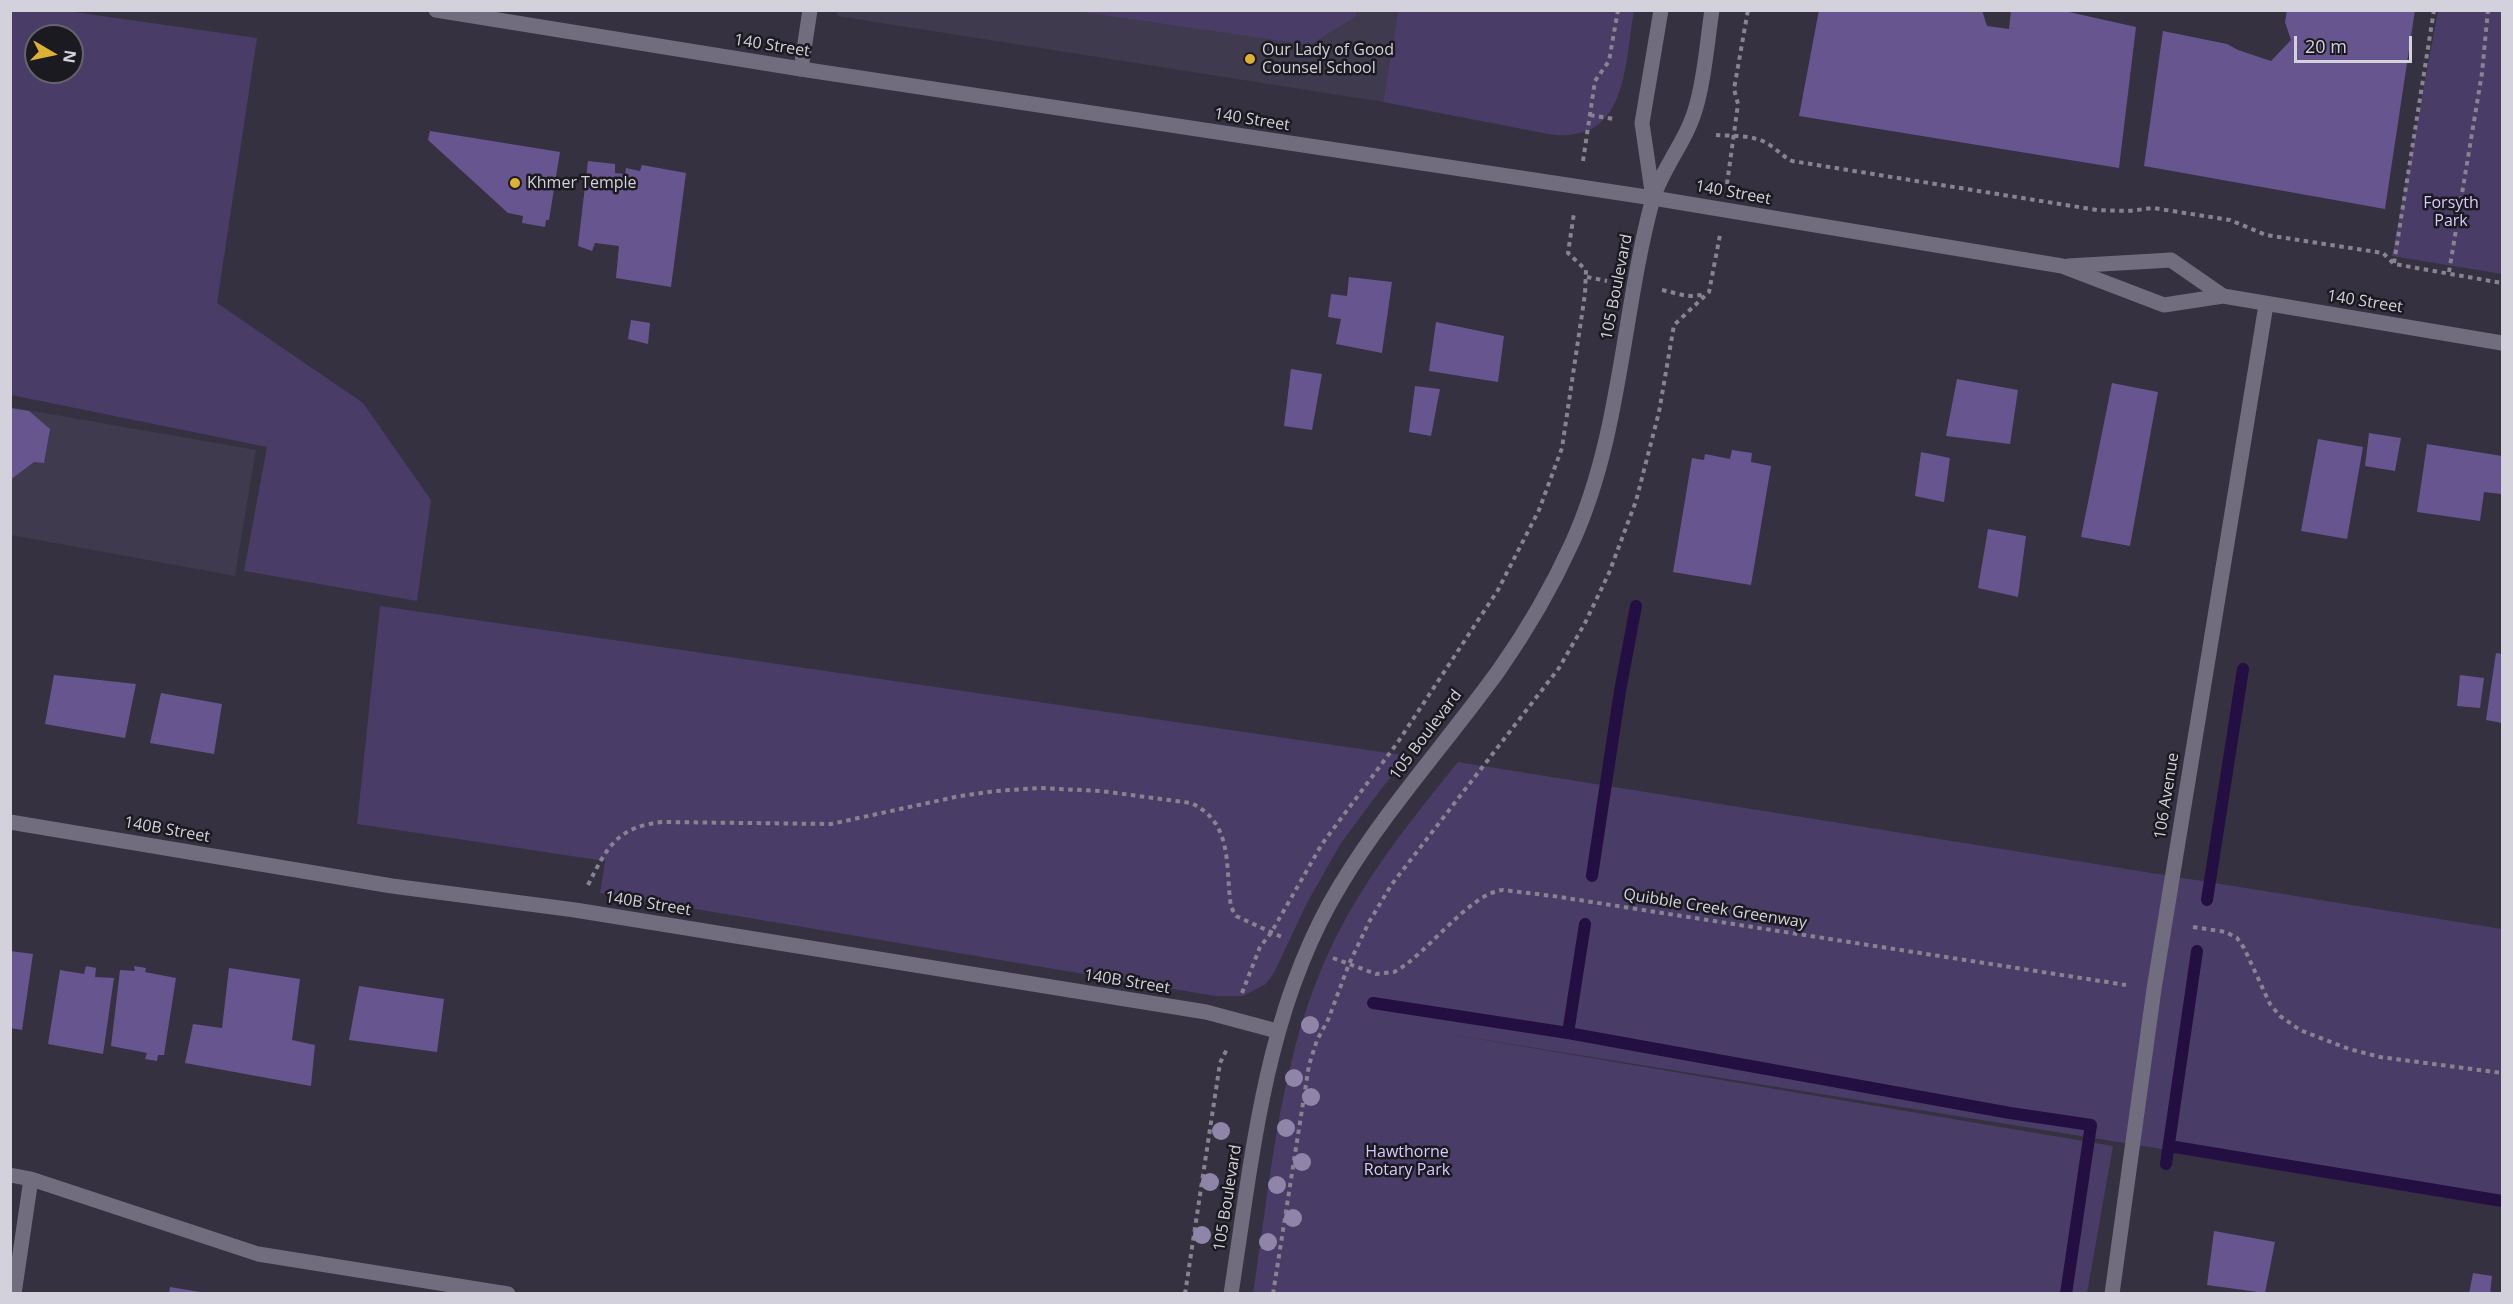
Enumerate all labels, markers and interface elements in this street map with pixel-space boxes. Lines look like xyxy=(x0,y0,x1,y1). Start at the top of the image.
north arrow xyxy=(24,24,84,84)
scale bar xyxy=(2297,24,2416,62)
street label: 140 Street xyxy=(733,31,811,61)
text: 20 m xyxy=(2305,34,2347,58)
place label: Our Lady of Good Counsel School xyxy=(1262,40,1394,78)
text: N xyxy=(58,48,82,65)
marker: Our Lady of Good Counsel School xyxy=(1243,52,1257,66)
street label: 140 Street xyxy=(1213,105,1291,135)
place label: Khmer Temple xyxy=(527,173,637,193)
marker: Khmer Temple xyxy=(508,176,522,190)
street label: 140 Street xyxy=(1694,177,1772,209)
park label: Forsyth Park xyxy=(2423,193,2479,231)
street label: 105 Boulevard xyxy=(1597,232,1637,342)
street label: 140 Street xyxy=(2326,287,2404,317)
street label: 105 Boulevard xyxy=(1386,686,1466,784)
street label: 106 Avenue xyxy=(2151,751,2183,841)
street label: 140B Street xyxy=(123,813,211,847)
street label: Quibble Creek Greenway xyxy=(1622,885,1808,933)
street label: 140B Street xyxy=(604,888,692,920)
street label: 140B Street xyxy=(1083,966,1171,998)
park label: Hawthorne Rotary Park xyxy=(1364,1142,1450,1180)
street label: 105 Boulevard xyxy=(1210,1143,1246,1253)

